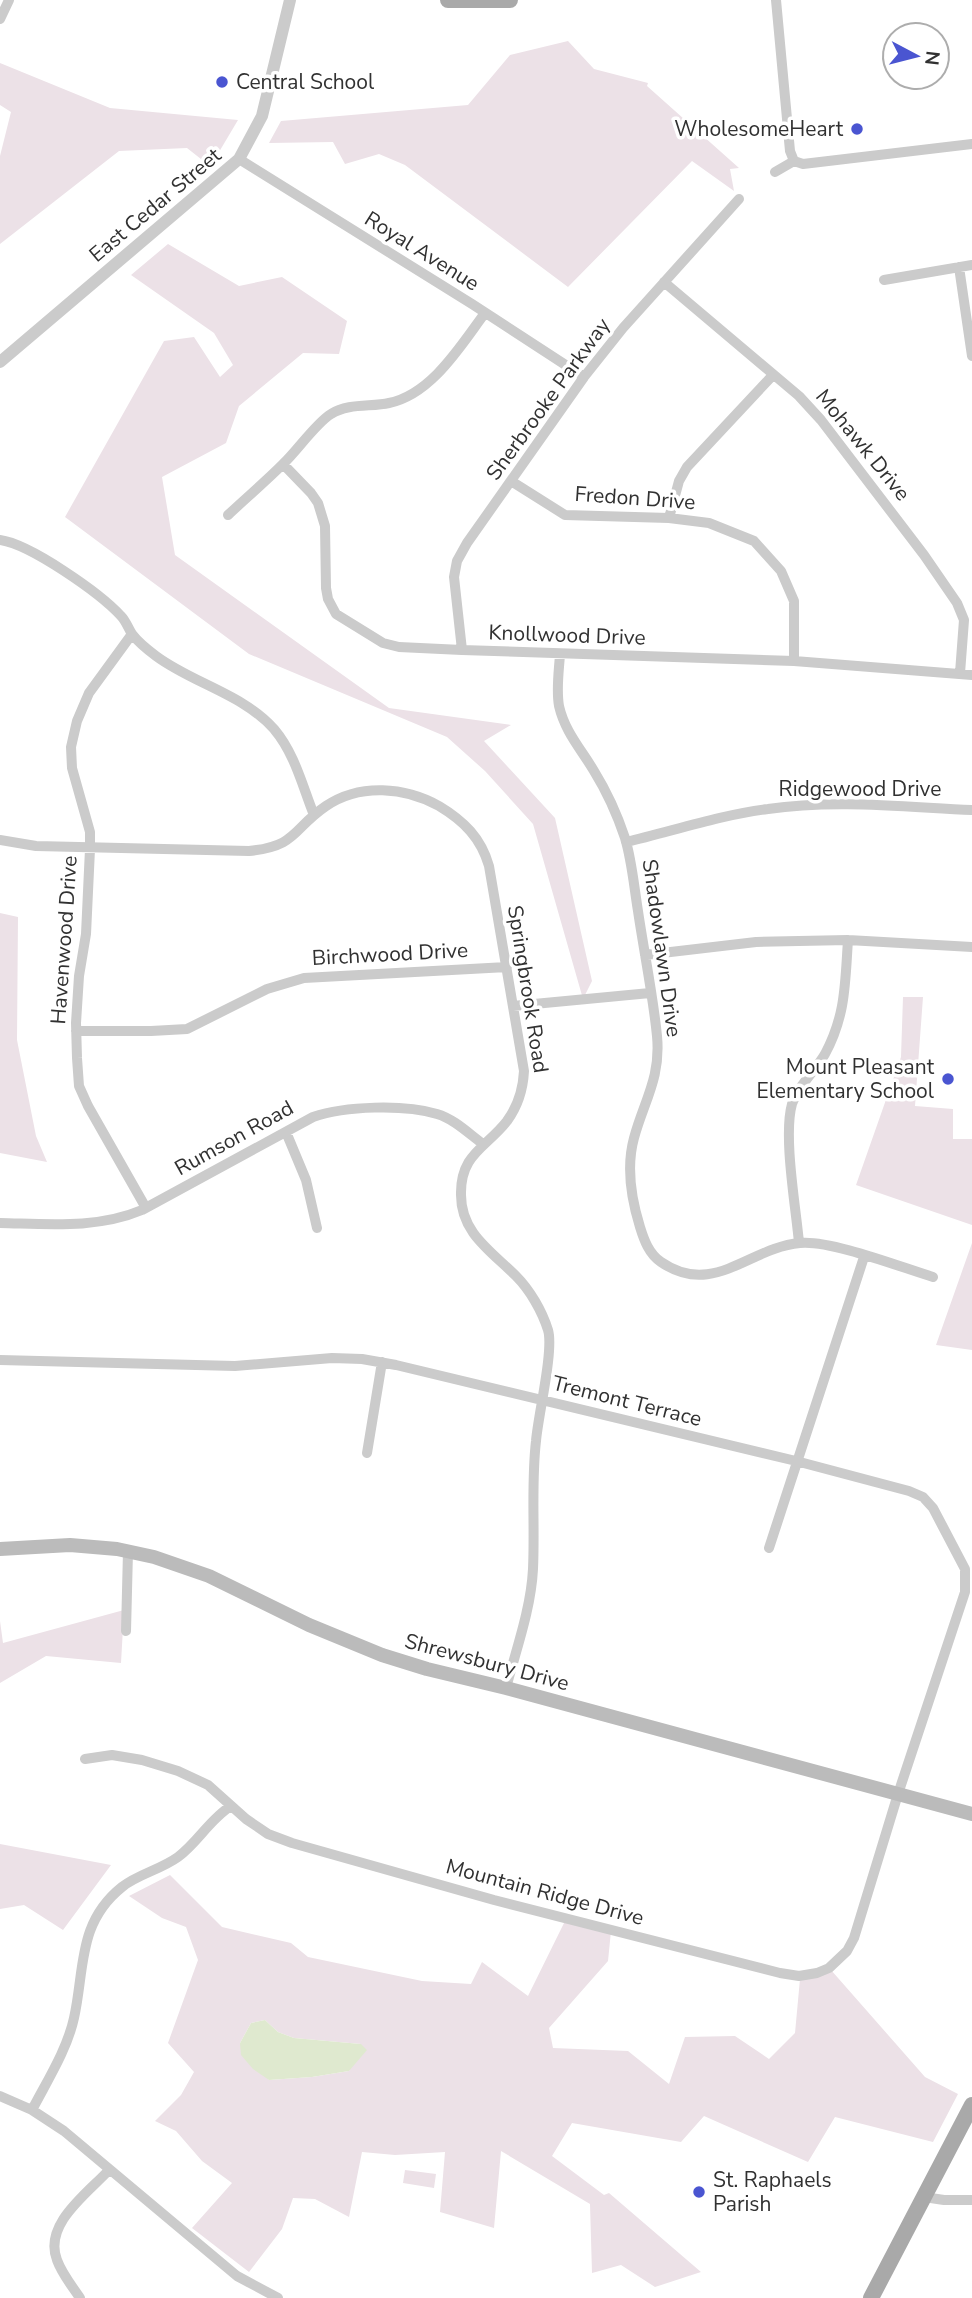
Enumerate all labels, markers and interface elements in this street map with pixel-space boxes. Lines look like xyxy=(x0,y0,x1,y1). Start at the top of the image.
north arrow xyxy=(881,21,951,91)
text: N xyxy=(918,49,946,67)
place label: Central School xyxy=(236,68,375,96)
marker: Central School xyxy=(214,74,230,90)
place label: WholesomeHeart xyxy=(674,115,844,143)
marker: WholesomeHeart xyxy=(849,121,865,137)
street label: East Cedar Street xyxy=(83,141,227,268)
street label: Royal Avenue xyxy=(359,205,485,297)
street label: Sherbrooke Parkway xyxy=(480,312,617,486)
street label: Mohawk Drive xyxy=(809,383,917,507)
street label: Fredon Drive xyxy=(574,480,696,516)
street label: Knollwood Drive xyxy=(488,618,646,652)
street label: Ridgewood Drive xyxy=(779,775,941,803)
street label: Havenwood Drive xyxy=(44,855,84,1025)
street label: Shadowlawn Drive xyxy=(636,857,688,1039)
street label: Springbrook Road xyxy=(501,903,555,1075)
street label: Birchwood Drive xyxy=(311,936,469,972)
place label: Mount Pleasant Elementary School xyxy=(756,1053,935,1105)
marker: Mount Pleasant Elementary School xyxy=(940,1071,956,1087)
street label: Rumson Road xyxy=(170,1094,298,1182)
street label: Tremont Terrace xyxy=(549,1369,705,1433)
street label: Shrewsbury Drive xyxy=(402,1627,572,1697)
street label: Mountain Ridge Drive xyxy=(443,1852,647,1932)
place label: St. Raphaels Parish xyxy=(713,2166,832,2218)
marker: St. Raphaels Parish xyxy=(691,2184,707,2200)

